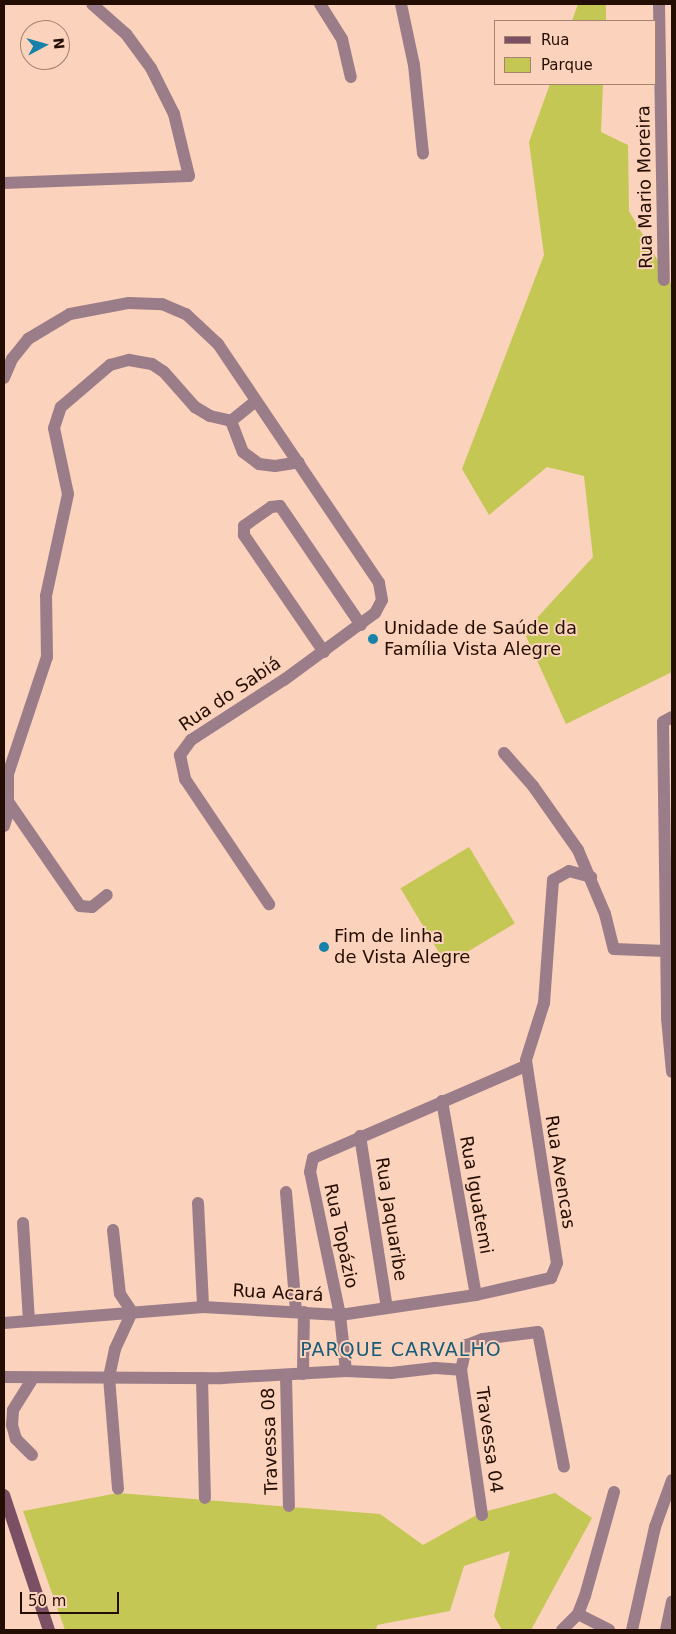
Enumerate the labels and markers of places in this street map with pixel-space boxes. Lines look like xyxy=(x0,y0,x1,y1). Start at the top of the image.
place label: Unidade de Saúde da Família Vista Alegre xyxy=(384,618,577,660)
marker: Unidade de Saúde da Família Vista Alegre xyxy=(366,632,380,646)
place label: Fim de linha de Vista Alegre xyxy=(334,926,470,969)
marker: Fim de linha de Vista Alegre xyxy=(318,941,330,953)

